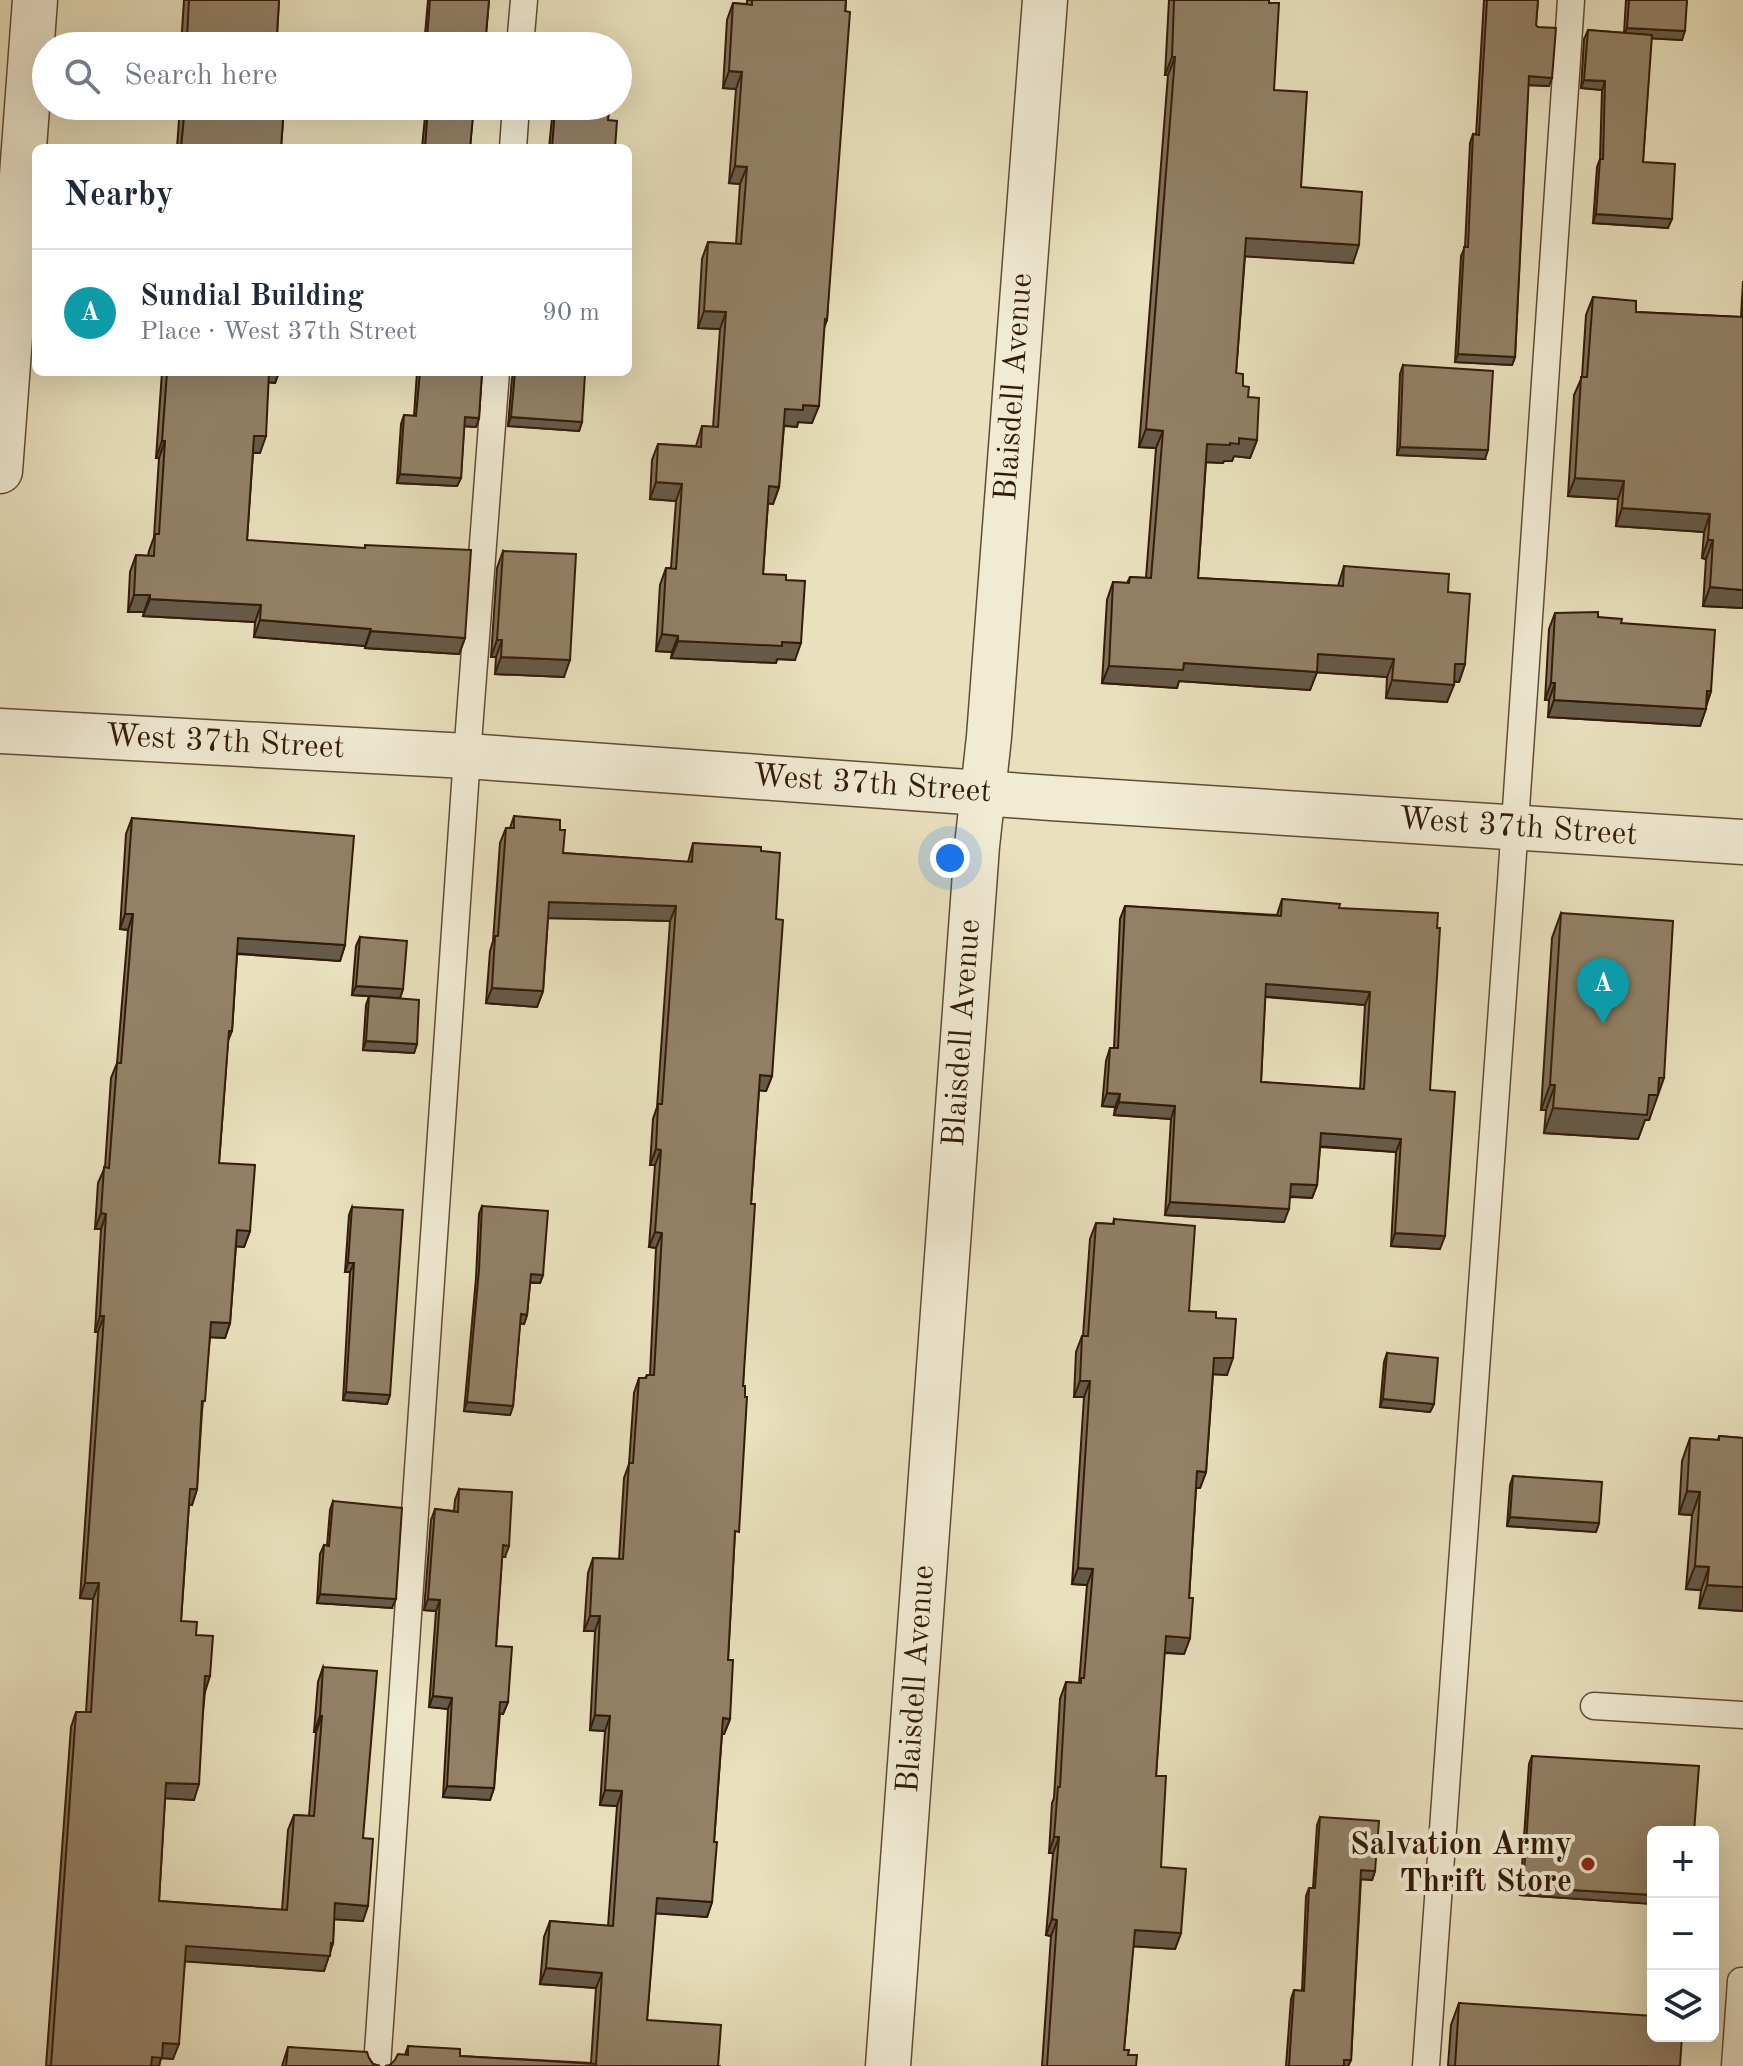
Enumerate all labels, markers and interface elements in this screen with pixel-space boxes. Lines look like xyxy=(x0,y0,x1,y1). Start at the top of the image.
search box xyxy=(32,32,632,120)
icon: search xyxy=(60,54,104,98)
text: Search here xyxy=(124,61,278,91)
text: Nearby xyxy=(64,179,174,213)
street label: Blaisdell Avenue xyxy=(991,272,1039,502)
text: Sundial Building xyxy=(140,282,364,312)
text: A xyxy=(80,300,100,326)
text: 90 m xyxy=(542,300,600,326)
text: Place · West 37th Street xyxy=(140,319,417,345)
street label: West 37th Street xyxy=(105,721,345,765)
street label: West 37th Street xyxy=(751,761,993,809)
street label: West 37th Street xyxy=(1397,804,1639,852)
your location xyxy=(930,838,970,878)
street label: Blaisdell Avenue xyxy=(939,918,987,1148)
pin: A xyxy=(1577,958,1629,1024)
street label: Blaisdell Avenue xyxy=(893,1564,941,1794)
map controls xyxy=(1647,1826,1719,2042)
button: + xyxy=(1647,1826,1719,1898)
place label: Salvation Army Thrift Store xyxy=(1350,1830,1572,1899)
marker: Salvation Army Thrift Store xyxy=(1579,1855,1597,1873)
button: − xyxy=(1647,1898,1719,1970)
button: layers xyxy=(1647,1970,1719,2042)

